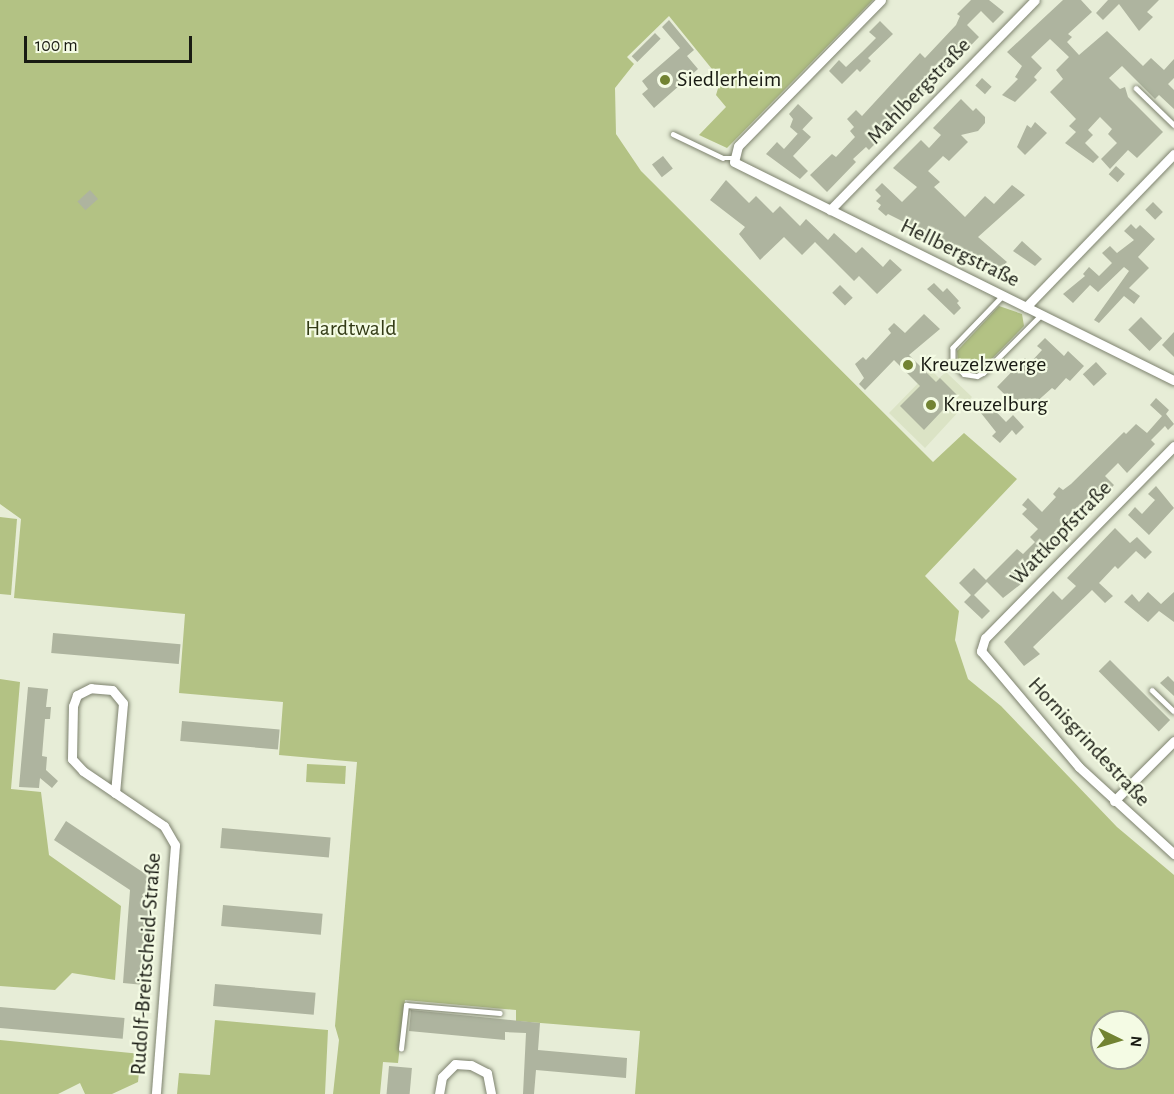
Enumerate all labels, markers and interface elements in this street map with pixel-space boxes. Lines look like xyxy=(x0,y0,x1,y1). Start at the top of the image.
scale bar xyxy=(27,24,195,62)
street label: Mahlbergstraße xyxy=(862,32,976,150)
text: 100 m xyxy=(35,37,78,55)
place label: Siedlerheim xyxy=(677,67,781,93)
marker: Siedlerheim xyxy=(658,73,672,87)
street label: Hellbergstraße xyxy=(896,213,1024,293)
park label: Hardtwald xyxy=(305,316,397,342)
place label: Kreuzelzwerge xyxy=(920,352,1046,378)
marker: Kreuzelzwerge xyxy=(901,358,915,372)
place label: Kreuzelburg xyxy=(943,392,1048,418)
marker: Kreuzelburg xyxy=(924,398,938,412)
street label: Wattkopfstraße xyxy=(1005,475,1117,591)
street label: Hornisgrindestraße xyxy=(1022,672,1156,812)
street label: Rudolf-Breitscheid-Straße xyxy=(125,852,167,1076)
north arrow xyxy=(1090,1010,1150,1070)
text: N xyxy=(1127,1035,1144,1048)

